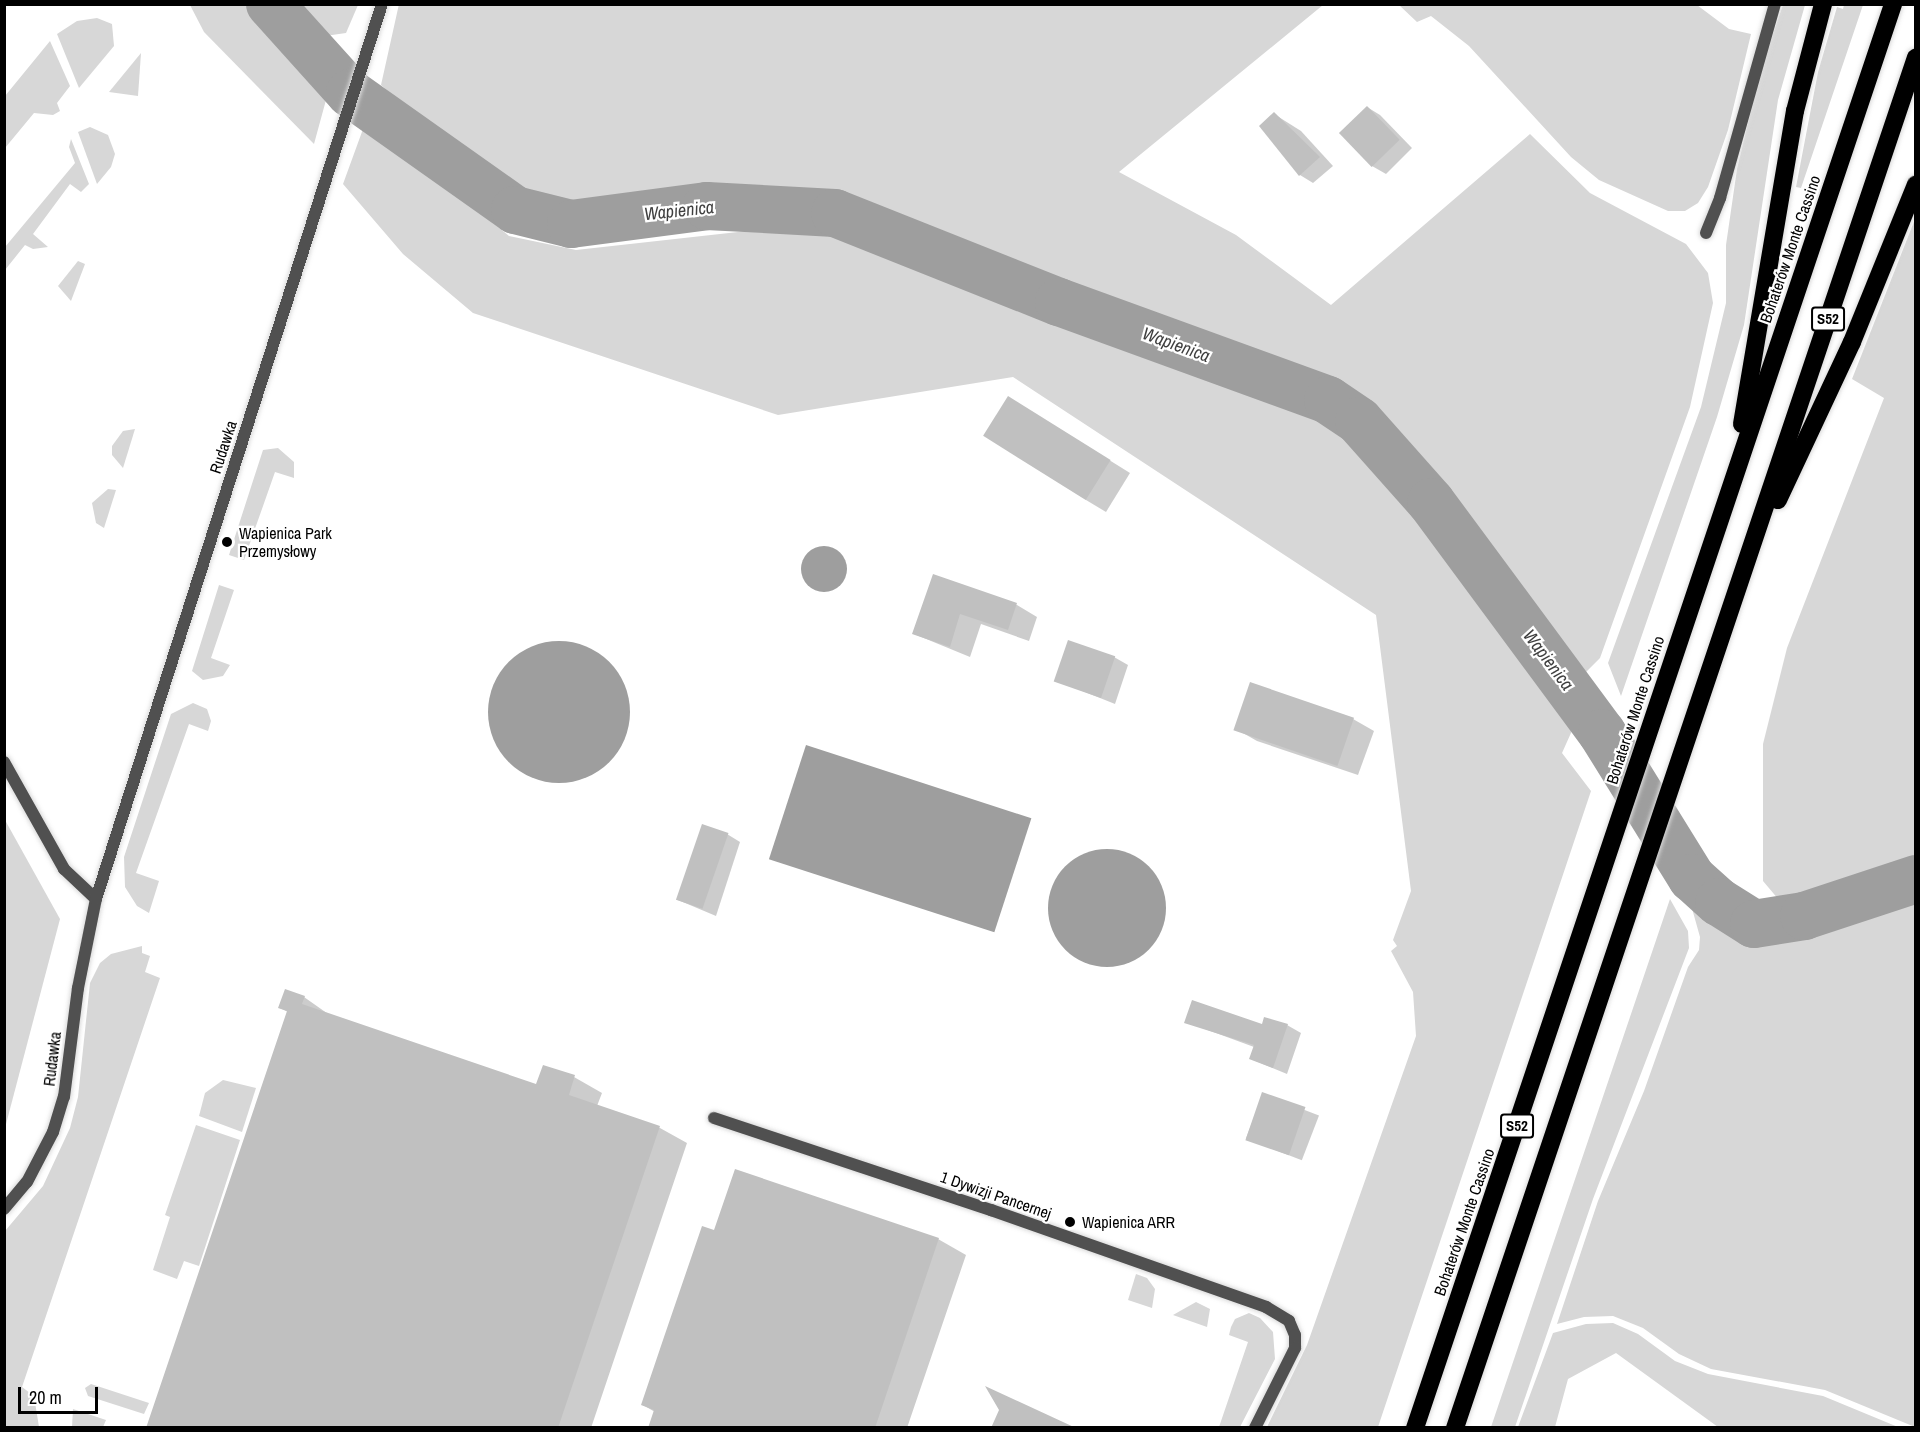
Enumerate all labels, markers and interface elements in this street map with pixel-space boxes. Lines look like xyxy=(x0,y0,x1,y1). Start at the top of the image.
street label: Bohaterów Monte Cassino xyxy=(1756,173,1824,325)
water label: Wapienica xyxy=(643,197,715,225)
road number: S52 xyxy=(1810,307,1846,331)
water label: Wapienica xyxy=(1139,323,1213,367)
street label: Rudawka xyxy=(205,418,241,476)
place label: Wapienica Park Przemysłowy xyxy=(239,523,332,561)
marker: Wapienica Park Przemysłowy xyxy=(220,535,234,549)
water label: Wapienica xyxy=(1518,625,1578,695)
street label: Bohaterów Monte Cassino xyxy=(1602,634,1668,786)
street label: Rudawka xyxy=(39,1031,65,1087)
road number: S52 xyxy=(1499,1114,1535,1138)
street label: Bohaterów Monte Cassino xyxy=(1430,1146,1498,1298)
street label: 1 Dywizji Pancernej xyxy=(938,1167,1054,1223)
place label: Wapienica ARR xyxy=(1082,1212,1176,1232)
marker: Wapienica ARR xyxy=(1063,1215,1077,1229)
scale bar xyxy=(21,1375,100,1413)
text: 20 m xyxy=(29,1385,62,1410)

